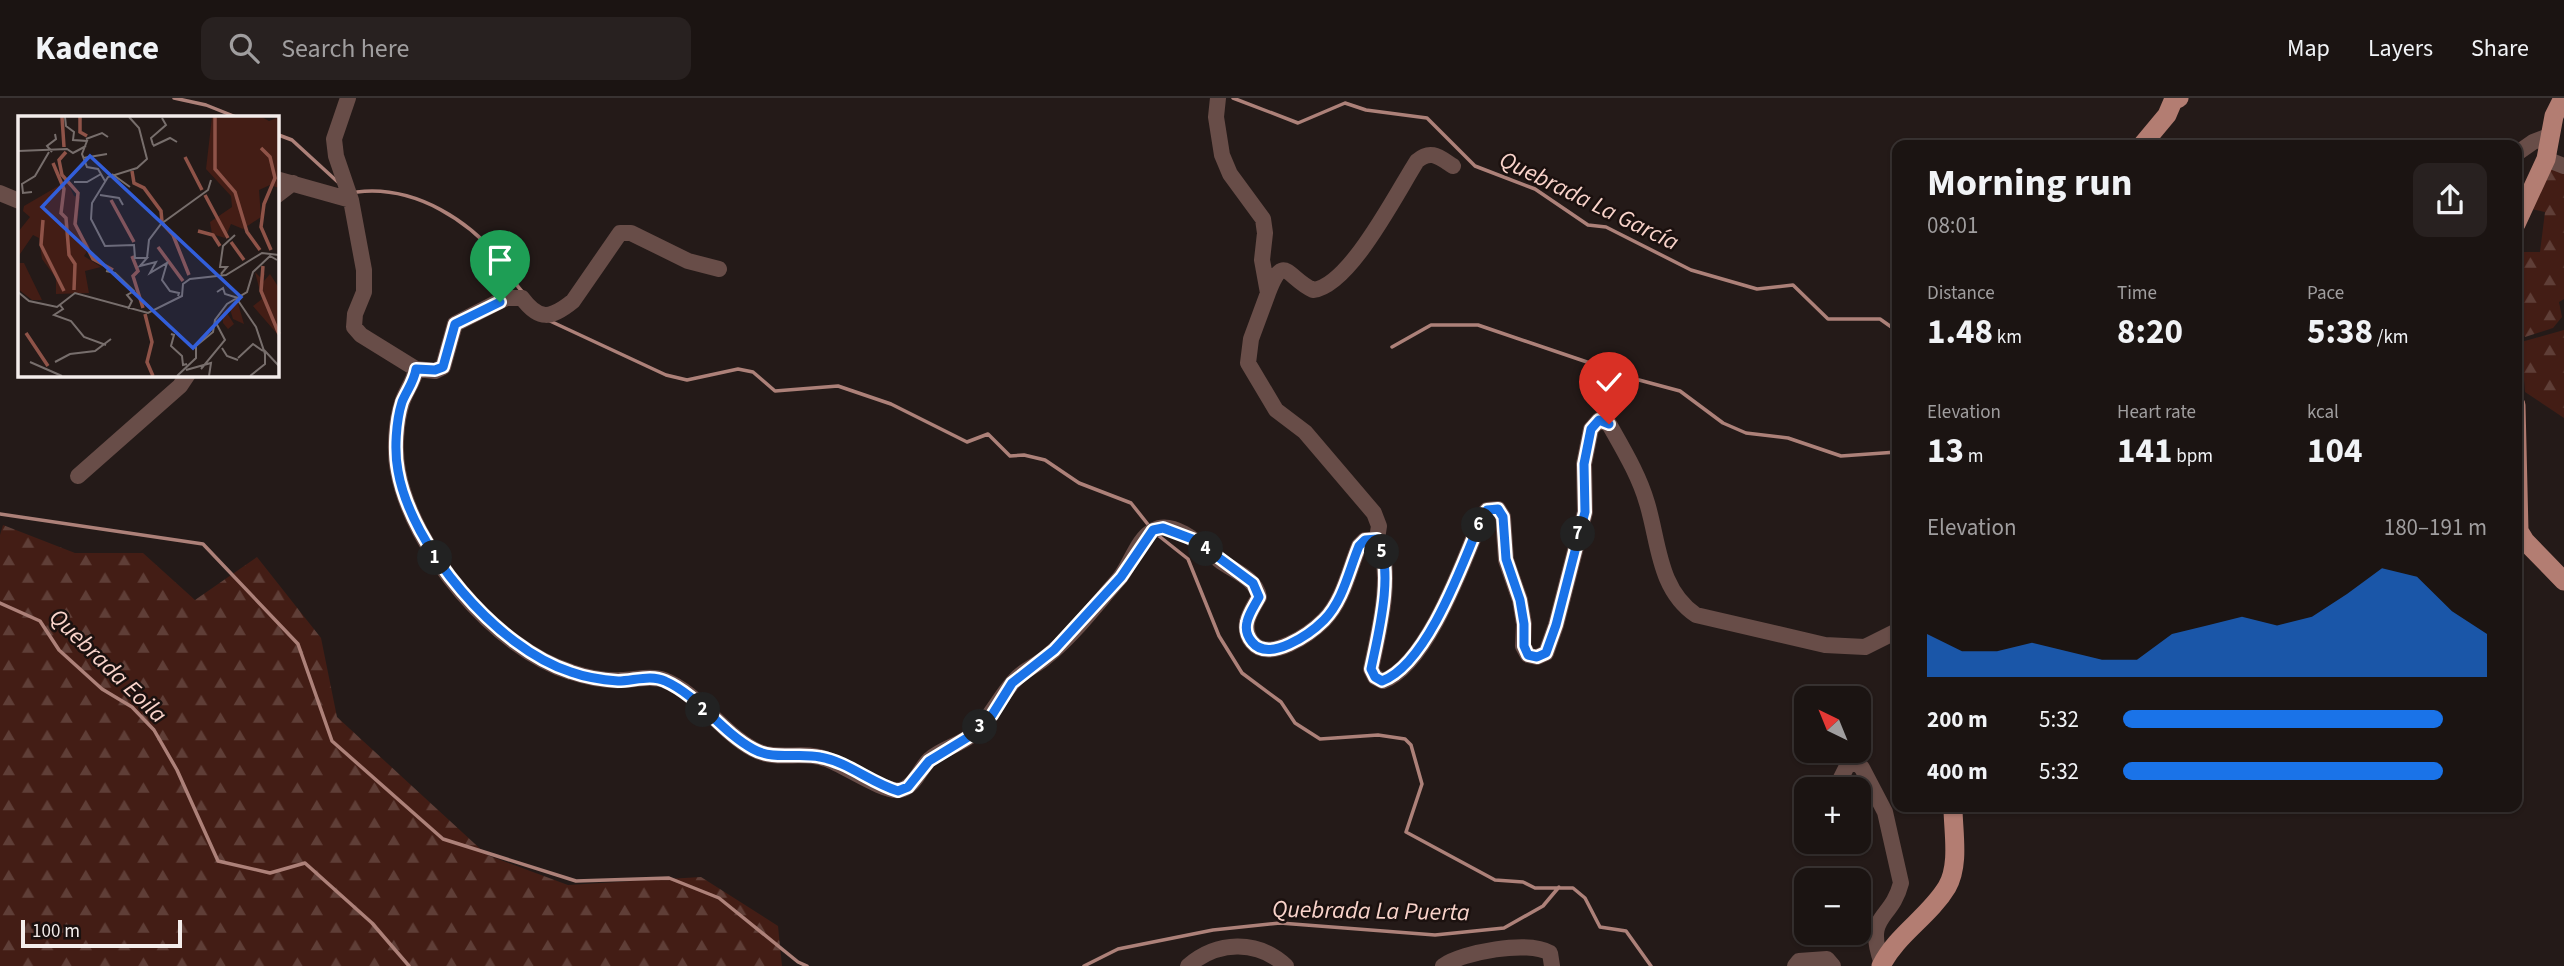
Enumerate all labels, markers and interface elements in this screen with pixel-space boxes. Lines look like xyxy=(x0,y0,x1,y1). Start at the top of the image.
search box xyxy=(201,17,691,80)
text: Kadence xyxy=(35,25,159,72)
icon: search xyxy=(225,29,263,67)
text: Search here xyxy=(281,30,409,67)
text: Map xyxy=(2287,31,2330,66)
text: Layers xyxy=(2368,31,2433,66)
text: Share xyxy=(2471,31,2529,66)
inset map xyxy=(18,116,278,376)
water label: Quebrada La García xyxy=(1493,142,1685,260)
text: Morning run xyxy=(1927,156,2132,210)
button: share xyxy=(2413,163,2487,237)
text: 08:01 xyxy=(1927,209,1978,242)
pin xyxy=(470,230,530,302)
icon: arrive xyxy=(481,241,519,279)
text: Distance xyxy=(1927,280,1995,307)
text: Time xyxy=(2117,280,2157,307)
text: Pace xyxy=(2307,280,2344,307)
text: 1.48 xyxy=(1927,307,1993,357)
text: 8:20 xyxy=(2117,307,2183,357)
text: 5:38 xyxy=(2307,307,2373,357)
text: km xyxy=(1993,324,2022,351)
text: /km xyxy=(2373,324,2409,351)
pin xyxy=(1579,352,1639,424)
icon: check xyxy=(1590,363,1628,401)
text: Elevation xyxy=(1927,399,2001,426)
text: Heart rate xyxy=(2117,399,2196,426)
text: kcal xyxy=(2307,399,2339,426)
text: 13 xyxy=(1927,426,1964,476)
text: 141 xyxy=(2117,426,2172,476)
text: 104 xyxy=(2307,426,2362,476)
text: m xyxy=(1964,443,1984,470)
text: bpm xyxy=(2172,443,2213,470)
pin: 6 xyxy=(1462,508,1496,542)
text: 6 xyxy=(1473,511,1484,538)
text: Elevation xyxy=(1927,511,2017,544)
text: 180–191 m xyxy=(2384,511,2487,544)
pin: 7 xyxy=(1560,516,1596,551)
text: 7 xyxy=(1572,520,1583,547)
pin: 4 xyxy=(1188,532,1224,566)
pin: 5 xyxy=(1364,534,1400,570)
text: 4 xyxy=(1200,535,1211,562)
text: 5 xyxy=(1376,538,1387,565)
pin: 1 xyxy=(418,540,452,575)
text: 1 xyxy=(429,544,440,571)
water label: Quebrada Eoila xyxy=(41,601,175,732)
north arrow xyxy=(1794,686,1871,763)
map controls xyxy=(1794,686,1871,945)
pin: 2 xyxy=(686,692,720,728)
text: 2 xyxy=(697,696,708,723)
text: 200 m xyxy=(1927,703,1988,736)
text: 5:32 xyxy=(2039,703,2079,736)
pin: 3 xyxy=(962,710,998,744)
text: 3 xyxy=(974,713,985,740)
text: 400 m xyxy=(1927,755,1988,788)
text: 5:32 xyxy=(2039,755,2079,788)
button: + xyxy=(1794,777,1871,854)
button: − xyxy=(1794,868,1871,945)
water label: Quebrada La Puerta xyxy=(1272,892,1470,930)
scale bar xyxy=(21,917,182,949)
text: 100 m xyxy=(32,918,80,945)

